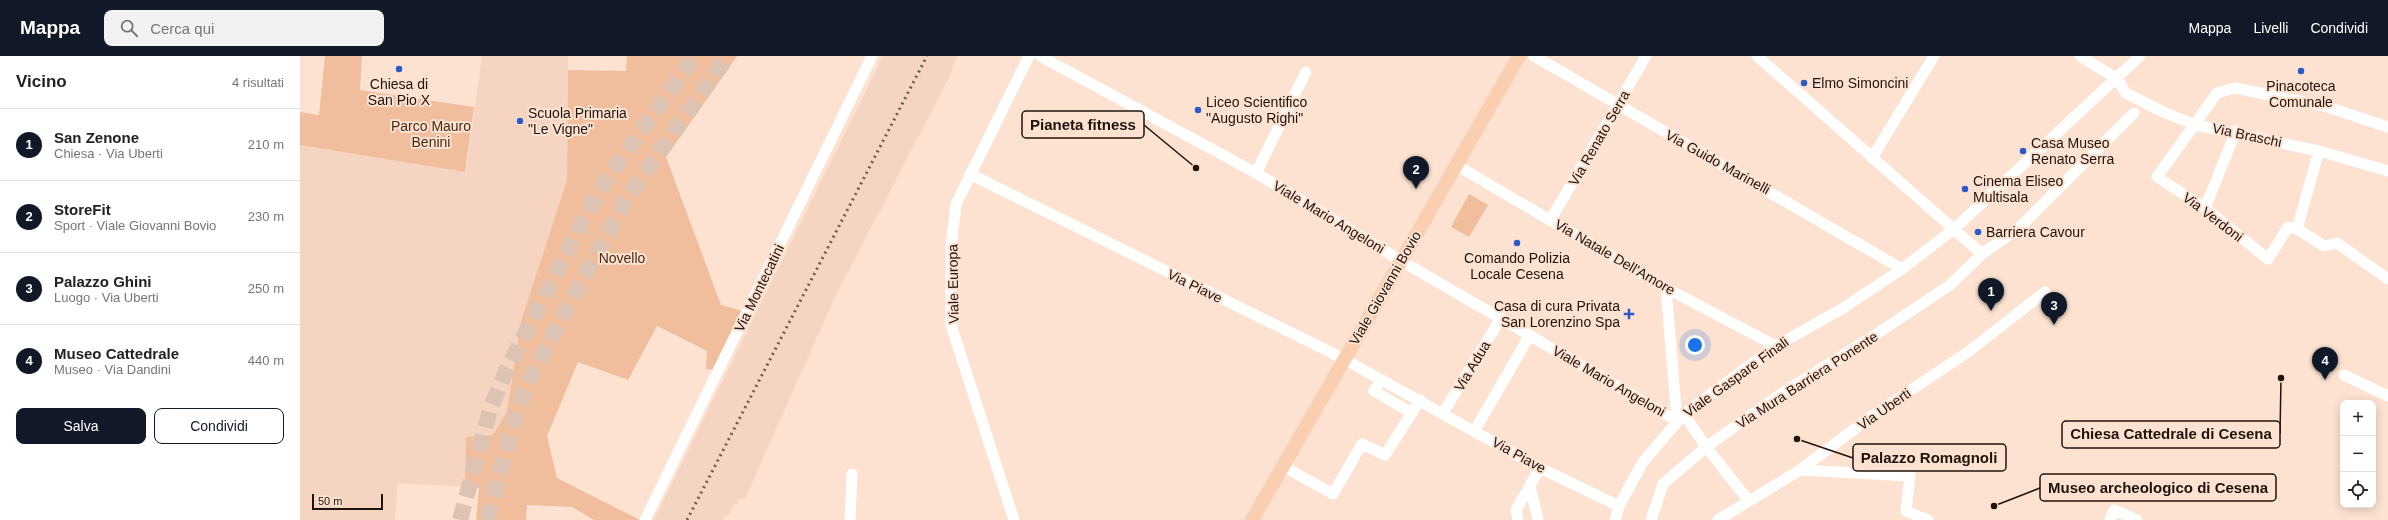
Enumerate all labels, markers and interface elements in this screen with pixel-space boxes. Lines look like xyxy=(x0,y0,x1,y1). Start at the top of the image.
search box xyxy=(104,10,384,46)
text: Mappa xyxy=(20,17,80,38)
icon: search xyxy=(118,17,140,39)
text: Cerca qui xyxy=(150,20,214,37)
text: Mappa xyxy=(2189,20,2231,36)
text: Livelli xyxy=(2253,20,2288,36)
text: Condividi xyxy=(2310,20,2368,36)
marker: Chiesa di San Pio X xyxy=(394,64,404,74)
marker: Pinacoteca Comunale xyxy=(2296,66,2306,76)
text: Vicino xyxy=(16,72,67,91)
text: 4 risultati xyxy=(232,75,284,90)
place label: Elmo Simoncini xyxy=(1812,75,1908,91)
place label: Chiesa di San Pio X xyxy=(368,76,431,108)
marker: Elmo Simoncini xyxy=(1799,78,1809,88)
place label: Pinacoteca Comunale xyxy=(2266,78,2336,110)
street label: Via Renato Serra xyxy=(1565,87,1633,188)
place label: Liceo Scientifico "Augusto Righi" xyxy=(1206,94,1307,126)
place label: Scuola Primaria "Le Vigne" xyxy=(528,105,627,137)
marker: Liceo Scientifico "Augusto Righi" xyxy=(1193,105,1203,115)
callout: Pianeta fitness xyxy=(1022,111,1144,138)
marker: Scuola Primaria "Le Vigne" xyxy=(515,116,525,126)
text: Pianeta fitness xyxy=(1030,116,1136,133)
park label: Parco Mauro Benini xyxy=(391,118,471,150)
street label: Via Braschi xyxy=(2211,120,2283,150)
street label: Via Guido Marinelli xyxy=(1663,127,1773,197)
text: San Zenone xyxy=(54,129,139,146)
place label: Casa Museo Renato Serra xyxy=(2031,135,2114,167)
text: 1 xyxy=(25,137,33,152)
text: 210 m xyxy=(248,137,284,152)
text: Chiesa · Via Uberti xyxy=(54,146,163,161)
marker: Casa Museo Renato Serra xyxy=(2018,146,2028,156)
pin: 2 xyxy=(1403,156,1429,189)
place label: Cinema Eliseo Multisala xyxy=(1973,173,2063,205)
street label: Viale Mario Angeloni xyxy=(1270,177,1388,257)
marker: Cinema Eliseo Multisala xyxy=(1960,184,1970,194)
street label: Via Verdoni xyxy=(2180,189,2246,245)
text: StoreFit xyxy=(54,201,111,218)
text: 2 xyxy=(25,209,33,224)
text: 230 m xyxy=(248,209,284,224)
street label: Via Natale Dell'Amore xyxy=(1552,216,1678,298)
text: Sport · Viale Giovanni Bovio xyxy=(54,218,216,233)
place label: Barriera Cavour xyxy=(1986,224,2085,240)
marker: Barriera Cavour xyxy=(1973,227,1983,237)
street label: Viale Giovanni Bovio xyxy=(1346,228,1424,348)
marker: Comando Polizia Locale Cesena xyxy=(1512,238,1522,248)
street label: Via Montecatini xyxy=(731,242,787,334)
street label: Viale Europa xyxy=(944,244,962,324)
park label: Novello xyxy=(599,250,646,266)
place label: Comando Polizia Locale Cesena xyxy=(1464,250,1570,282)
street label: Via Piave xyxy=(1165,266,1225,306)
text: Palazzo Ghini xyxy=(54,273,152,290)
pin: 1 xyxy=(1978,278,2004,311)
text: 3 xyxy=(25,281,33,296)
text: 250 m xyxy=(248,281,284,296)
text: Luogo · Via Uberti xyxy=(54,290,159,305)
pin: 3 xyxy=(2041,292,2067,325)
place label: Casa di cura Privata San Lorenzino Spa xyxy=(1494,298,1620,330)
marker: Casa di cura Privata San Lorenzino Spa xyxy=(1623,308,1635,320)
street label: Via Mura Barriera Ponente xyxy=(1733,328,1881,432)
street label: Viale Gaspare Finali xyxy=(1680,334,1792,420)
your location xyxy=(1685,335,1705,355)
street label: Via Adua xyxy=(1451,338,1493,394)
street label: Viale Mario Angeloni xyxy=(1550,342,1668,420)
text: Museo Cattedrale xyxy=(54,345,179,362)
pin: 4 xyxy=(2312,347,2338,380)
text: 4 xyxy=(25,353,33,368)
text: 440 m xyxy=(248,353,284,368)
text: Museo · Via Dandini xyxy=(54,362,171,377)
street label: Via Uberti xyxy=(1854,385,1914,433)
map controls xyxy=(2340,400,2376,508)
button: + xyxy=(2340,400,2376,436)
button: Salva xyxy=(16,408,146,444)
button: Condividi xyxy=(154,408,284,444)
callout: Chiesa Cattedrale di Cesena xyxy=(2062,421,2280,448)
text: Chiesa Cattedrale di Cesena xyxy=(2070,425,2273,442)
street label: Via Piave xyxy=(1489,434,1549,476)
button: − xyxy=(2340,436,2376,472)
callout: Palazzo Romagnoli xyxy=(1853,444,2006,471)
text: Palazzo Romagnoli xyxy=(1861,449,1997,466)
button: locate xyxy=(2340,472,2376,508)
callout: Museo archeologico di Cesena xyxy=(2040,474,2276,501)
text: Museo archeologico di Cesena xyxy=(2048,479,2269,496)
scale bar xyxy=(312,492,383,511)
text: 50 m xyxy=(318,495,342,507)

